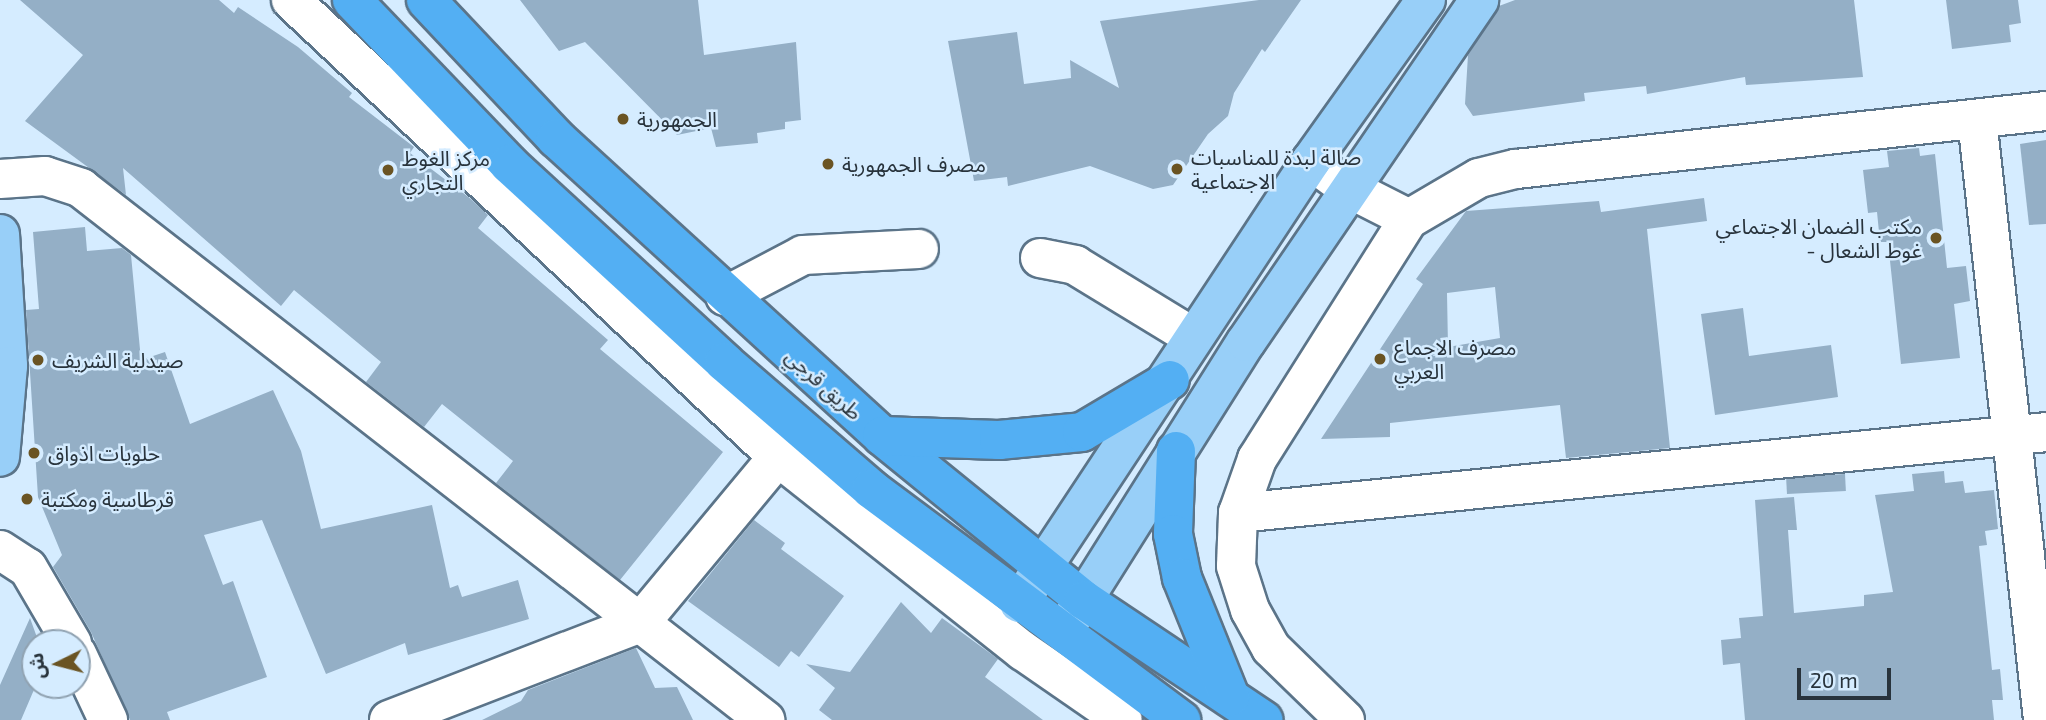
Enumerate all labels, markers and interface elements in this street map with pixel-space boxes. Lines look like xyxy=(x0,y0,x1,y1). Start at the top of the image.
place label: الجمهورية xyxy=(637,106,717,132)
marker: الجمهورية xyxy=(615,111,631,127)
place label: صالة لبدة للمناسبات الاجتماعية xyxy=(1191,144,1361,194)
place label: مركز الغوط التجاري xyxy=(402,145,490,195)
place label: مصرف الجمهورية xyxy=(842,151,986,177)
marker: مصرف الجمهورية xyxy=(820,156,836,172)
marker: صالة لبدة للمناسبات الاجتماعية xyxy=(1169,161,1185,177)
marker: مركز الغوط التجاري xyxy=(380,162,396,178)
place label: مكتب الضمان الاجتماعي - غوط الشعال xyxy=(1715,213,1922,263)
marker: مكتب الضمان الاجتماعي - غوط الشعال xyxy=(1928,230,1944,246)
place label: مصرف الاجماع العربي xyxy=(1394,334,1516,384)
street label: طريق قرجي xyxy=(780,343,868,425)
place label: صيدلية الشريف xyxy=(52,347,183,373)
marker: مصرف الاجماع العربي xyxy=(1372,351,1388,367)
marker: صيدلية الشريف xyxy=(30,352,46,368)
place label: حلويات اذواق xyxy=(48,440,160,466)
marker: حلويات اذواق xyxy=(26,445,42,461)
place label: قرطاسية ومكتبة xyxy=(41,486,174,512)
marker: قرطاسية ومكتبة xyxy=(19,491,35,507)
north arrow xyxy=(21,629,91,699)
text: ش xyxy=(24,652,49,680)
scale bar xyxy=(1801,654,1896,698)
text: 20 m xyxy=(1810,667,1858,692)

